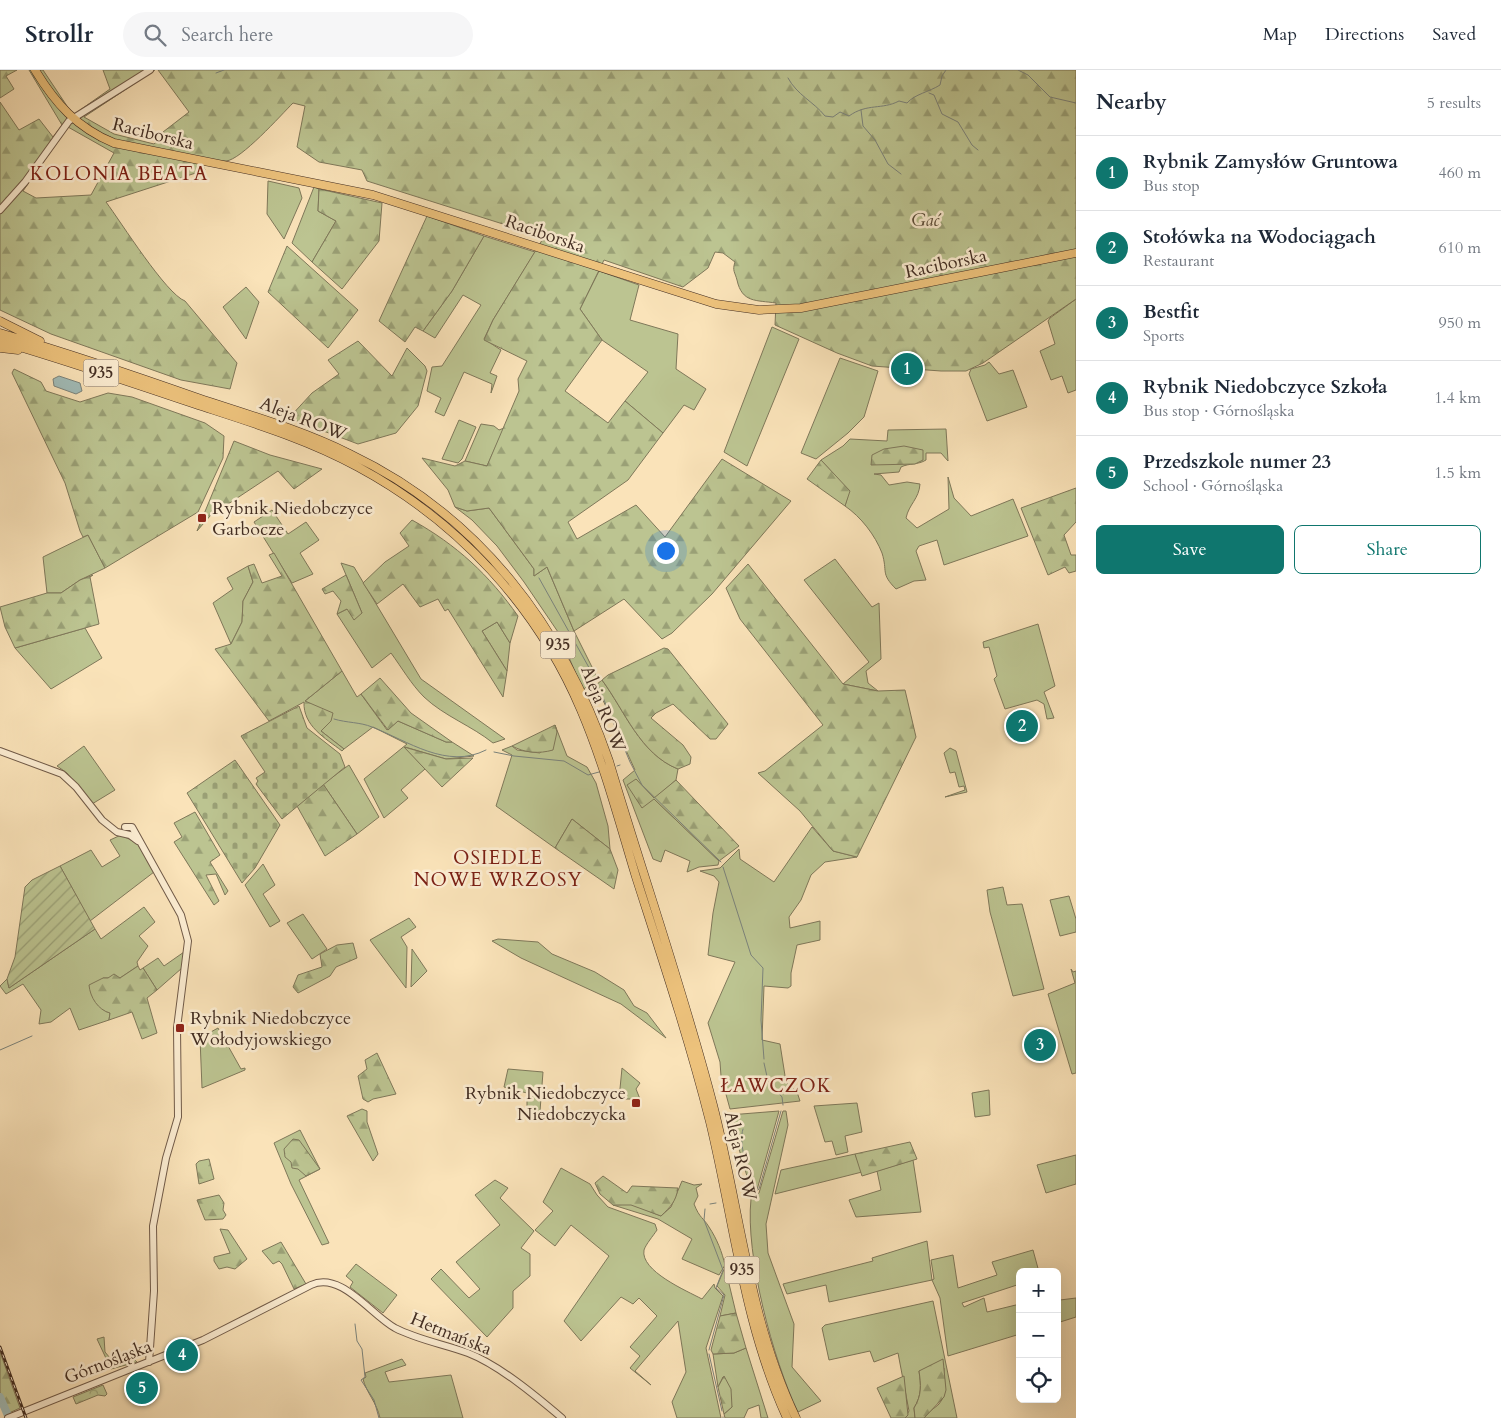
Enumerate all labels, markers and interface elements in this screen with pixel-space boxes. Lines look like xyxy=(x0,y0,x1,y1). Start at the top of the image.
search box xyxy=(123,12,473,57)
text: Strollr xyxy=(25,18,93,51)
icon: search xyxy=(141,21,169,49)
text: Search here xyxy=(181,22,273,48)
text: Map xyxy=(1263,22,1297,47)
text: Directions xyxy=(1325,22,1404,47)
text: Saved xyxy=(1432,22,1476,47)
text: Nearby xyxy=(1096,88,1167,117)
text: 5 results xyxy=(1427,92,1481,114)
street label: Raciborska xyxy=(110,112,196,156)
text: Rybnik Zamysłów Gruntowa xyxy=(1143,149,1398,175)
district label: KOLONIA BEATA xyxy=(30,161,208,187)
text: 1 xyxy=(1108,162,1116,184)
text: 460 m xyxy=(1439,162,1481,184)
text: Bus stop xyxy=(1143,175,1200,197)
park label: Gać xyxy=(911,208,942,233)
street label: Raciborska xyxy=(502,209,588,259)
text: Stołówka na Wodociągach xyxy=(1143,224,1376,250)
text: 2 xyxy=(1108,237,1116,259)
text: 610 m xyxy=(1439,237,1481,259)
street label: Raciborska xyxy=(903,243,989,285)
text: Restaurant xyxy=(1143,250,1214,272)
text: Bestfit xyxy=(1143,299,1199,325)
text: 3 xyxy=(1108,312,1116,334)
text: 950 m xyxy=(1439,312,1481,334)
text: Sports xyxy=(1143,325,1184,347)
pin: 1 xyxy=(891,350,923,388)
road number: 935 xyxy=(84,360,118,386)
text: Rybnik Niedobczyce Szkoła xyxy=(1143,374,1388,400)
text: 4 xyxy=(1108,387,1116,409)
text: 1.4 km xyxy=(1434,387,1481,409)
street label: Aleja ROW xyxy=(256,391,350,447)
text: Bus stop · Górnośląska xyxy=(1143,400,1294,422)
text: Przedszkole numer 23 xyxy=(1143,449,1331,475)
text: 5 xyxy=(1108,462,1116,484)
text: 1.5 km xyxy=(1434,462,1481,484)
text: School · Górnośląska xyxy=(1143,475,1283,497)
place label: Rybnik Niedobczyce Garbocze xyxy=(212,496,373,542)
marker: Rybnik Niedobczyce Garbocze xyxy=(196,512,208,524)
button: Save xyxy=(1096,525,1284,574)
button: Share xyxy=(1294,525,1481,574)
your location xyxy=(653,538,679,564)
road number: 935 xyxy=(540,632,576,658)
street label: Aleja ROW xyxy=(574,662,632,756)
pin: 2 xyxy=(1006,707,1038,745)
district label: OSIEDLE NOWE WRZOSY xyxy=(413,845,583,893)
place label: Rybnik Niedobczyce Wołodyjowskiego xyxy=(189,1006,351,1052)
marker: Rybnik Niedobczyce Wołodyjowskiego xyxy=(174,1022,186,1034)
pin: 3 xyxy=(1024,1026,1056,1064)
district label: ŁAWCZOK xyxy=(720,1073,832,1099)
place label: Rybnik Niedobczyce Niedobczycka xyxy=(465,1081,626,1127)
marker: Rybnik Niedobczyce Niedobczycka xyxy=(630,1097,642,1109)
street label: Aleja ROW xyxy=(718,1109,762,1203)
road number: 935 xyxy=(724,1256,760,1284)
map controls xyxy=(1016,1268,1061,1403)
button: + xyxy=(1016,1268,1061,1313)
street label: Hetmańska xyxy=(407,1306,496,1362)
button: − xyxy=(1016,1313,1061,1358)
street label: Górnośląska xyxy=(60,1334,156,1390)
pin: 4 xyxy=(166,1336,198,1374)
button: locate xyxy=(1016,1358,1061,1403)
pin: 5 xyxy=(126,1369,158,1407)

